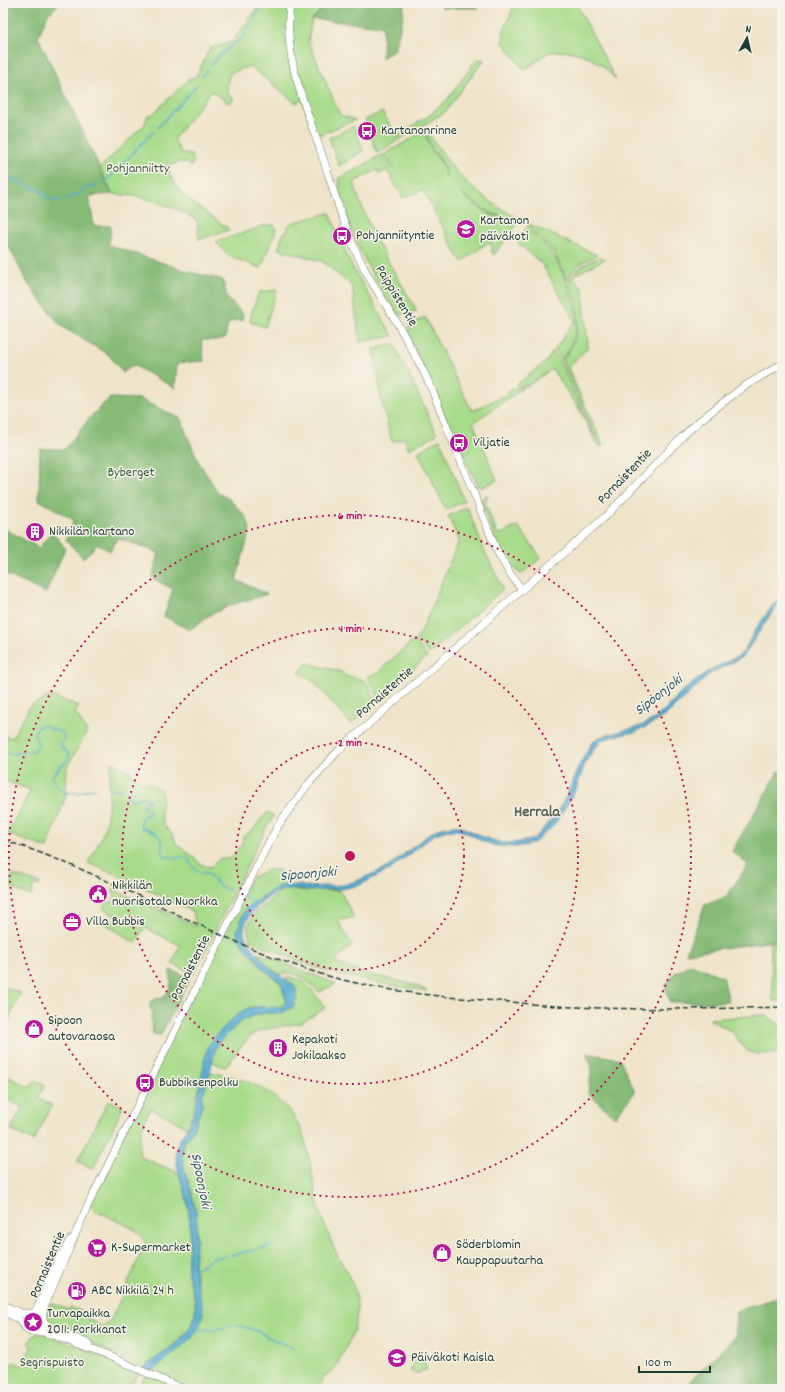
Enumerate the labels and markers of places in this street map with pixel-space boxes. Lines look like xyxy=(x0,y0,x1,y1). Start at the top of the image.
bus stop icon: Kartanonrinne xyxy=(356,120,378,142)
place label: Kartanonrinne xyxy=(381,121,457,141)
place label: Kartanon päiväkoti xyxy=(480,211,529,247)
school or university icon: Kartanon päiväkoti xyxy=(455,218,477,240)
bus stop icon: Pohjanniityntie xyxy=(331,225,353,247)
place label: Pohjanniityntie xyxy=(356,226,434,246)
bus stop icon: Viljatie xyxy=(448,432,470,454)
place label: Viljatie xyxy=(473,433,510,453)
building icon: Nikkilän kartano xyxy=(24,521,46,543)
place label: Nikkilän kartano xyxy=(49,522,134,542)
centre of rings xyxy=(343,849,357,863)
place label: Nikkilän nuorisotalo Nuorkka xyxy=(112,876,218,912)
public building icon: Nikkilän nuorisotalo Nuorkka xyxy=(87,883,109,905)
office icon: Villa Bubbis xyxy=(61,911,83,933)
place label: Villa Bubbis xyxy=(86,912,145,932)
place label: Sipoon autovaraosa xyxy=(48,1011,115,1047)
shop icon: Sipoon autovaraosa xyxy=(23,1018,45,1040)
place label: Kepakoti Jokilaakso xyxy=(292,1030,346,1066)
building icon: Kepakoti Jokilaakso xyxy=(267,1037,289,1059)
bus stop icon: Bubbiksenpolku xyxy=(134,1072,156,1094)
place label: Bubbiksenpolku xyxy=(159,1073,238,1093)
place label: Söderblomin Kauppapuutarha xyxy=(456,1235,543,1271)
supermarket icon: K-Supermarket xyxy=(86,1237,108,1259)
place label: K-Supermarket xyxy=(111,1238,191,1258)
shop icon: Söderblomin Kauppapuutarha xyxy=(431,1242,453,1264)
fuel station icon: ABC Nikkilä 24 h xyxy=(66,1280,88,1302)
place label: ABC Nikkilä 24 h xyxy=(91,1281,174,1301)
place label: Turvapaikka 2011: Porkkanat xyxy=(47,1304,126,1340)
place icon: Turvapaikka 2011: Porkkanat xyxy=(22,1311,44,1333)
school or university icon: Päiväkoti Kaisla xyxy=(386,1347,408,1369)
place label: Päiväkoti Kaisla xyxy=(411,1348,494,1368)

